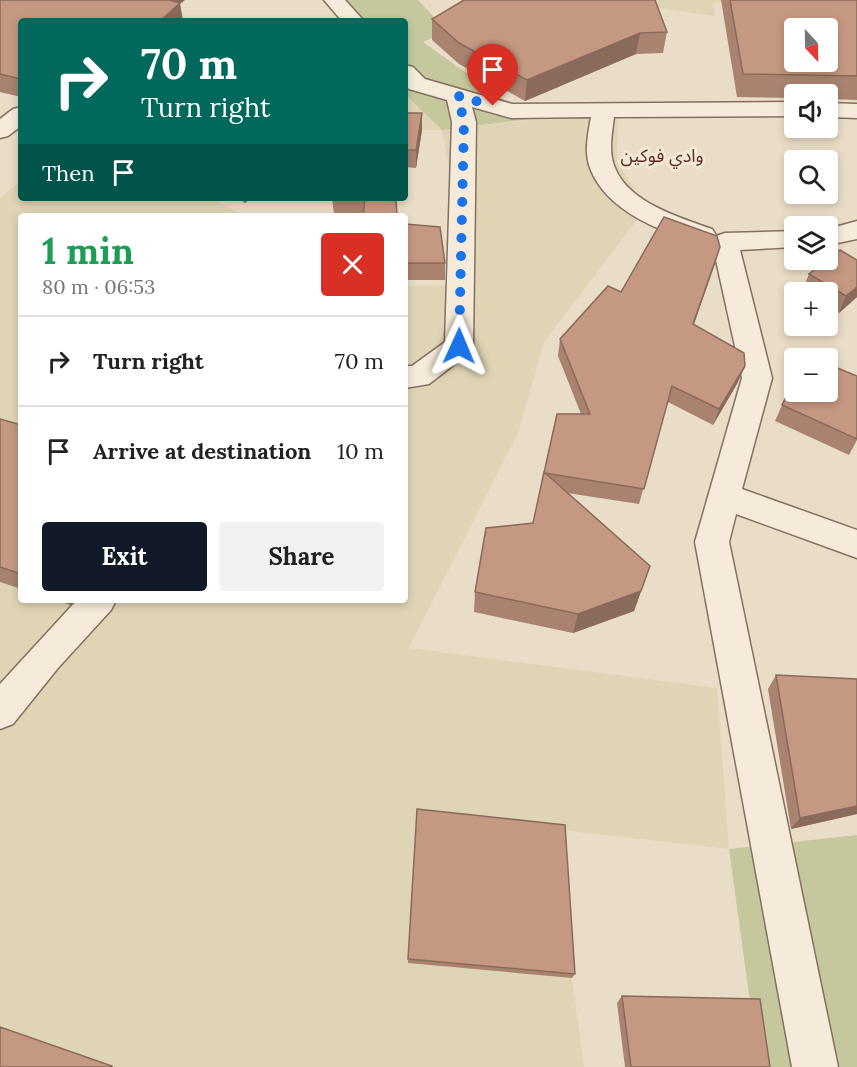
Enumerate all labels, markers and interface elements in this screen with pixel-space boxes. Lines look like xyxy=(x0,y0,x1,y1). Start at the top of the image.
north arrow xyxy=(784,18,838,72)
map controls xyxy=(784,18,838,402)
text: 70 m xyxy=(141,37,237,91)
icon: right xyxy=(42,42,120,120)
pin xyxy=(467,44,518,106)
icon: arrive xyxy=(476,53,509,86)
button: sound xyxy=(784,84,838,138)
text: Turn right xyxy=(141,90,270,124)
district label: وادي فوكين xyxy=(620,144,704,169)
button: search xyxy=(784,150,838,204)
icon: arrive xyxy=(107,156,140,189)
text: Then xyxy=(42,159,95,187)
button: layers xyxy=(784,216,838,270)
text: 1 min xyxy=(42,228,134,274)
button: close xyxy=(321,233,384,296)
text: 80 m · 06:53 xyxy=(42,274,155,299)
button: + xyxy=(784,282,838,336)
position arrow xyxy=(427,314,491,378)
icon: right xyxy=(42,345,75,378)
text: Turn right xyxy=(93,347,204,375)
text: 70 m xyxy=(335,347,384,375)
button: − xyxy=(784,348,838,402)
icon: arrive xyxy=(42,435,75,468)
text: Arrive at destination xyxy=(93,437,311,465)
text: 10 m xyxy=(337,437,384,465)
button: Exit xyxy=(42,522,207,591)
button: Share xyxy=(219,522,384,591)

